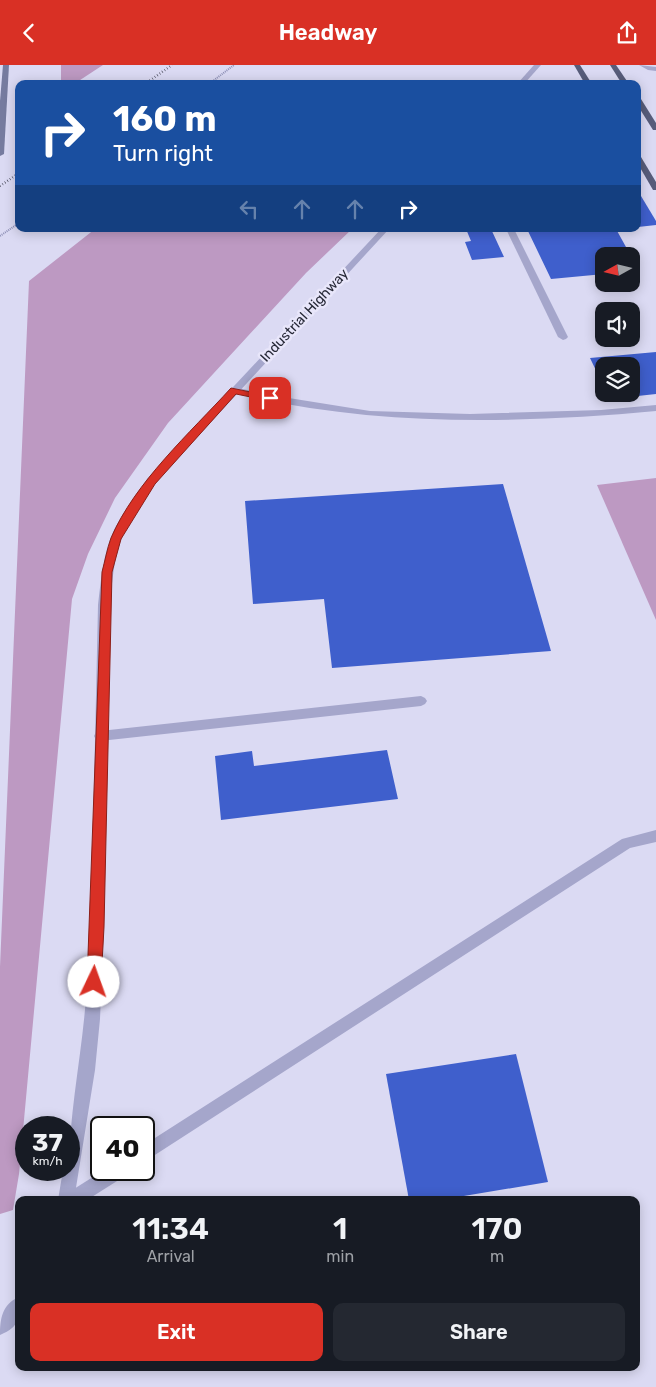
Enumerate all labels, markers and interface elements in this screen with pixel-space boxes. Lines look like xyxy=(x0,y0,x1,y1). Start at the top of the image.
icon: back xyxy=(15,19,43,47)
text: Headway xyxy=(279,19,377,46)
icon: share xyxy=(613,19,641,47)
text: 160 m xyxy=(113,98,217,140)
icon: right xyxy=(30,100,95,165)
text: Turn right xyxy=(113,140,213,167)
icon: left xyxy=(235,195,263,223)
icon: ahead xyxy=(288,195,316,223)
icon: ahead xyxy=(341,195,369,223)
icon: right xyxy=(394,195,422,223)
north arrow xyxy=(595,247,640,293)
map controls xyxy=(595,247,640,402)
street label: Industrial Highway xyxy=(257,265,352,366)
button: sound xyxy=(595,302,640,347)
button: layers xyxy=(595,357,640,402)
pin xyxy=(249,377,291,419)
icon: arrive xyxy=(256,384,284,412)
position arrow xyxy=(67,955,119,1007)
speed limit sign: 40 xyxy=(90,1116,155,1181)
text: 37 xyxy=(32,1128,63,1157)
text: km/h xyxy=(33,1154,62,1168)
text: 11:34 xyxy=(132,1211,209,1247)
text: 1 xyxy=(333,1211,347,1247)
text: 170 xyxy=(471,1211,523,1247)
text: Arrival xyxy=(147,1247,195,1266)
text: min xyxy=(326,1247,354,1266)
text: m xyxy=(490,1247,504,1266)
button: Exit xyxy=(30,1303,323,1361)
button: Share xyxy=(333,1303,625,1361)

